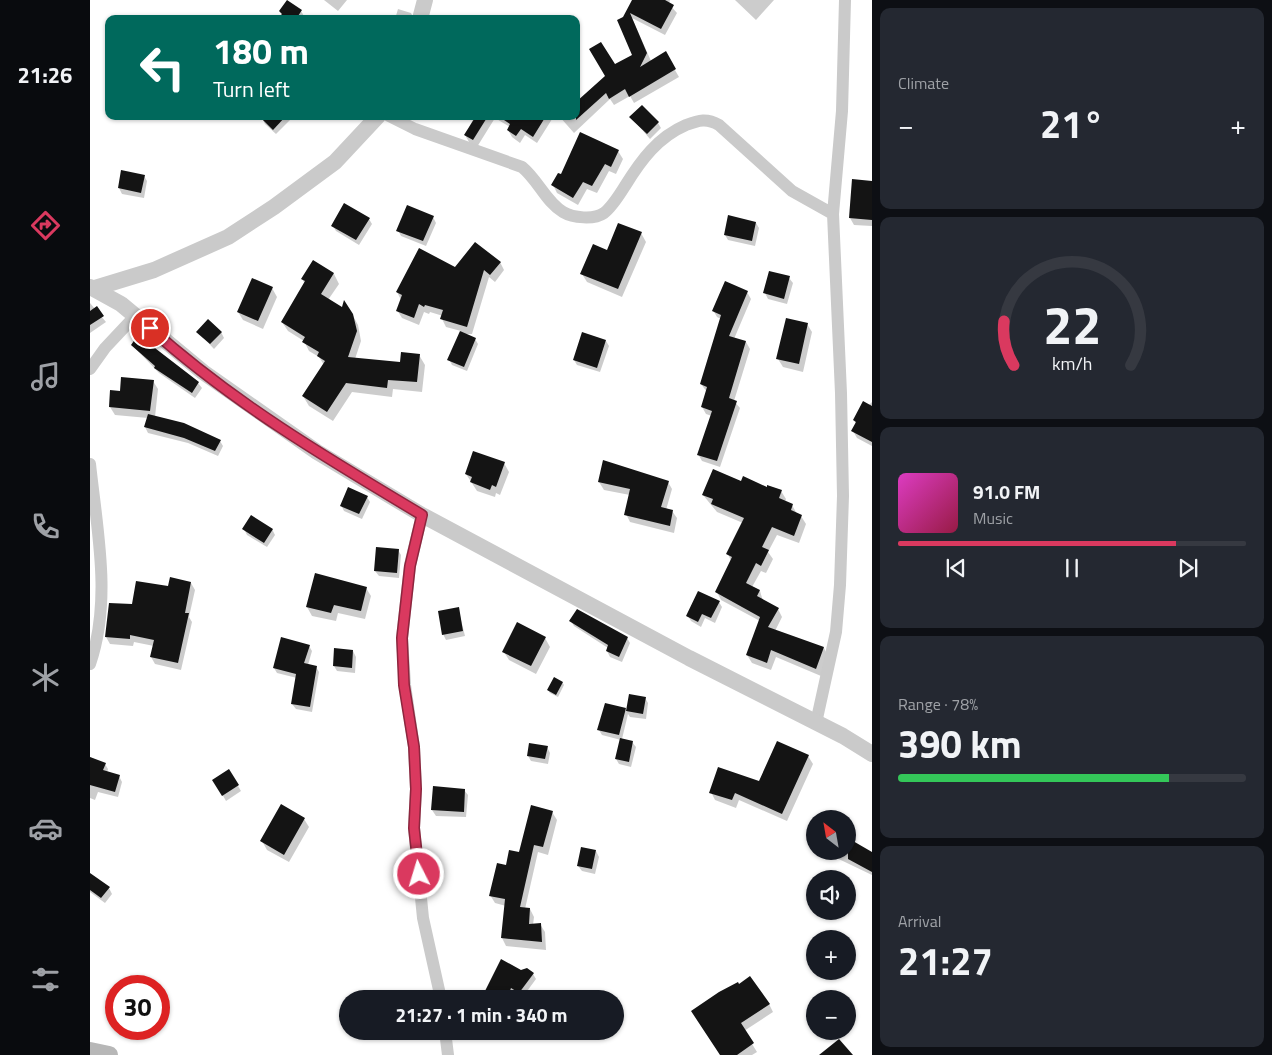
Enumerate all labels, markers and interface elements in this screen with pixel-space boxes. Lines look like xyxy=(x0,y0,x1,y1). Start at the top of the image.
text: 180 m xyxy=(213,24,309,78)
icon: left xyxy=(130,35,195,100)
text: 21:26 xyxy=(18,58,72,92)
text: Climate xyxy=(898,71,949,95)
text: Turn left xyxy=(213,72,290,106)
text: 21° xyxy=(1040,95,1104,153)
text: − xyxy=(898,103,914,146)
text: + xyxy=(1230,103,1246,146)
icon: directions xyxy=(28,208,63,243)
text: 22 xyxy=(1043,285,1101,364)
pin xyxy=(129,307,171,349)
icon: arrive xyxy=(136,314,164,342)
text: km/h xyxy=(1052,350,1092,377)
icon: music xyxy=(28,359,63,394)
text: 91.0 FM xyxy=(973,477,1040,506)
text: Music xyxy=(973,506,1013,530)
icon: phone xyxy=(28,509,63,544)
icon: previous xyxy=(942,554,970,582)
icon: pause xyxy=(1058,554,1086,582)
icon: next xyxy=(1174,554,1202,582)
icon: climate xyxy=(28,660,63,695)
text: Range · 78% xyxy=(898,692,978,716)
text: 390 km xyxy=(898,715,1022,773)
north arrow xyxy=(806,810,856,860)
map controls xyxy=(806,810,856,1040)
icon: car xyxy=(28,811,63,846)
position arrow xyxy=(392,847,444,899)
button: sound xyxy=(806,870,856,920)
text: Arrival xyxy=(898,909,941,933)
button: + xyxy=(806,930,856,980)
text: 21:27 xyxy=(898,932,993,990)
icon: filters xyxy=(28,962,63,997)
speed limit sign: 30 xyxy=(105,975,170,1040)
button: − xyxy=(806,990,856,1040)
text: 21:27 · 1 min · 340 m xyxy=(395,1000,568,1029)

